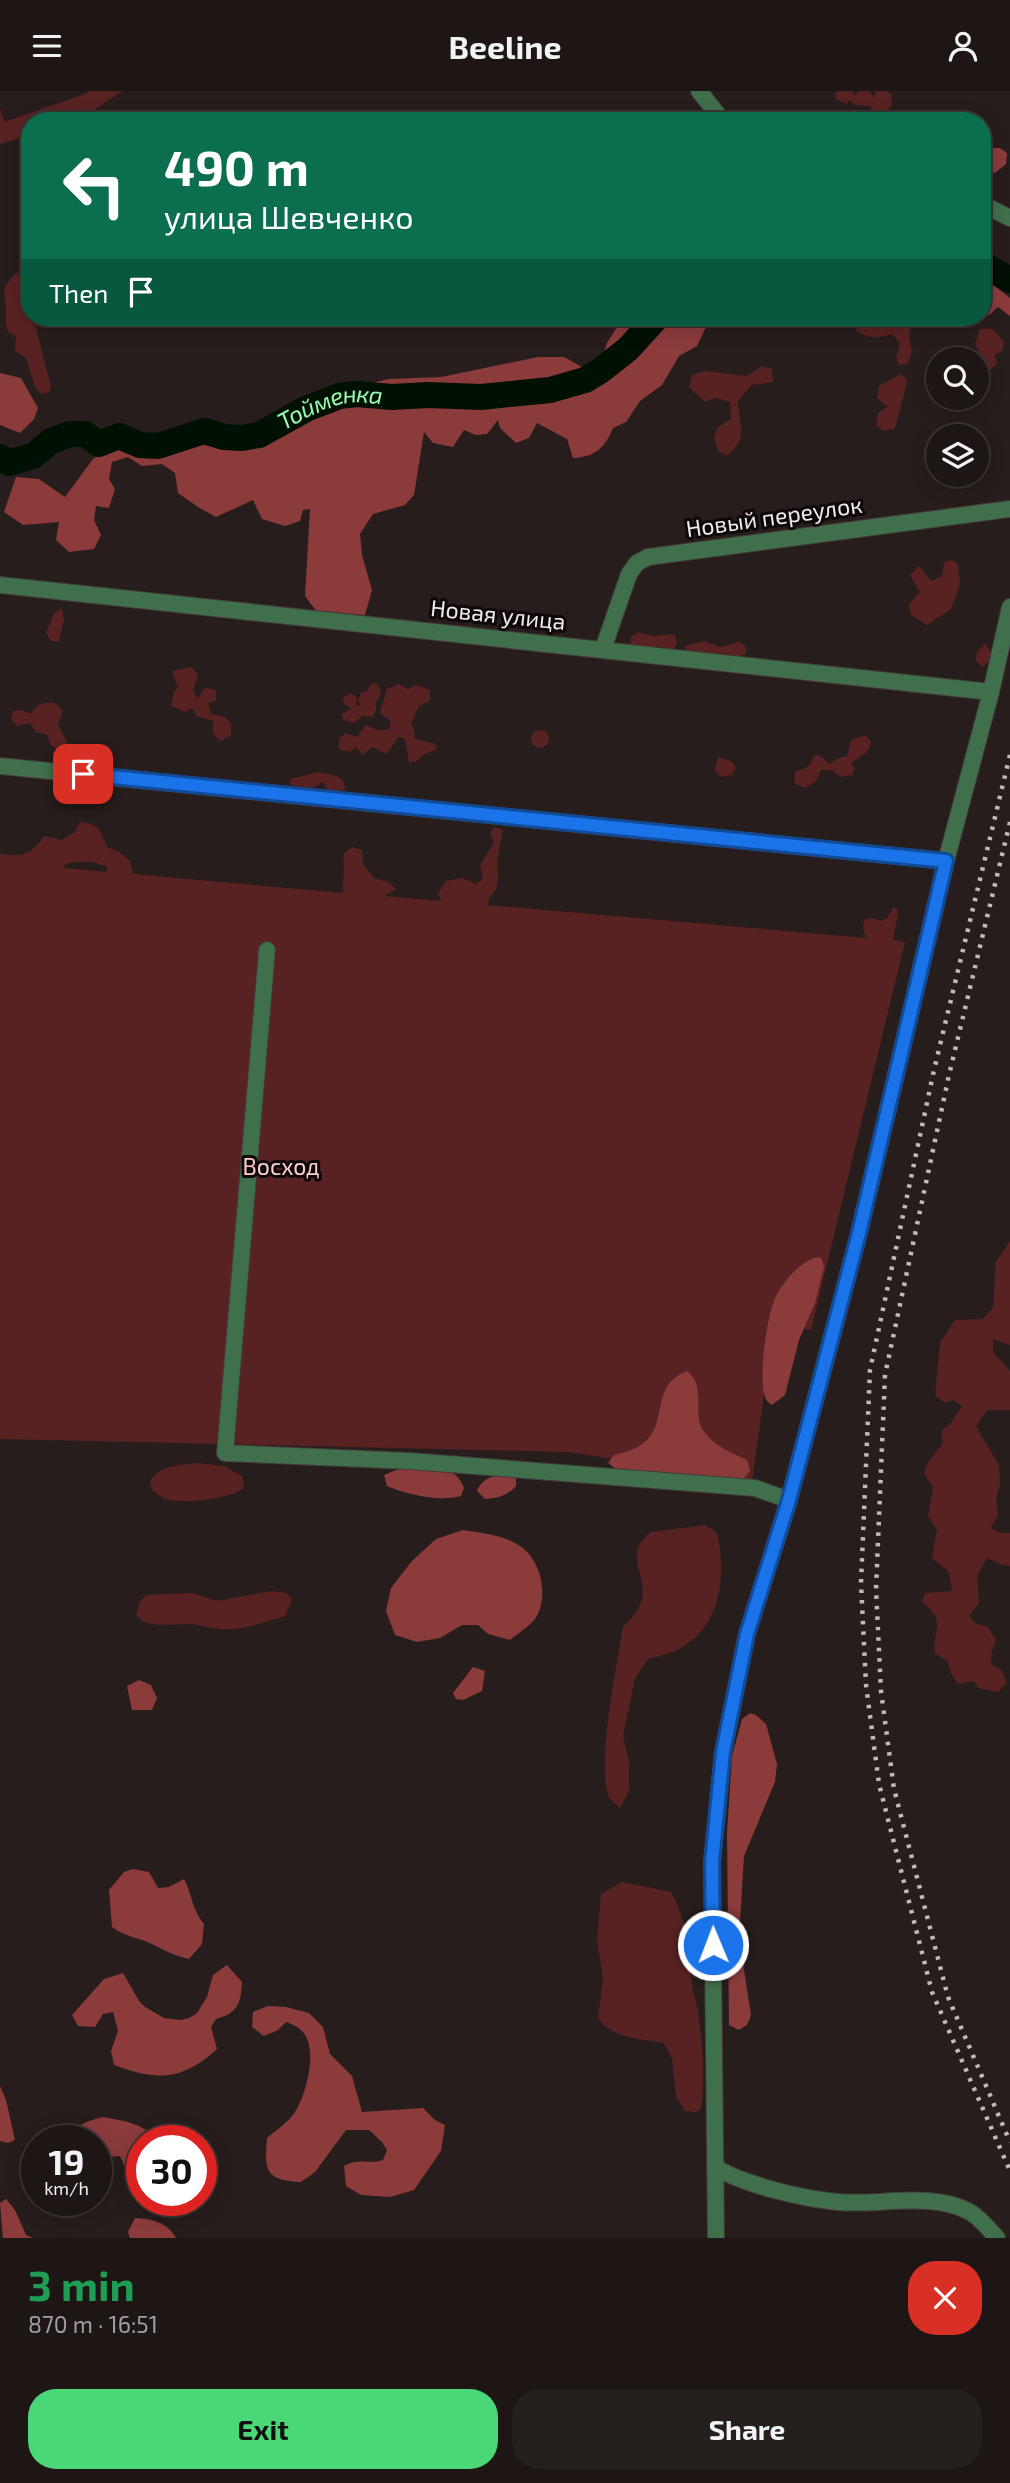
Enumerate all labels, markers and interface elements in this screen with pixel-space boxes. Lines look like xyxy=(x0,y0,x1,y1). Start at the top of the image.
icon: menu xyxy=(28,27,66,65)
text: Beeline xyxy=(448,27,562,65)
icon: person xyxy=(944,27,982,65)
text: 490 m xyxy=(164,137,309,196)
icon: left xyxy=(49,140,140,231)
text: улица Шевченко xyxy=(164,197,413,235)
icon: arrive xyxy=(122,273,160,311)
text: Then xyxy=(49,277,108,308)
map controls xyxy=(926,347,989,487)
button: search xyxy=(926,347,989,410)
water label: Тойменка xyxy=(272,378,384,435)
button: layers xyxy=(926,424,989,487)
street label: Новый переулок xyxy=(684,490,864,543)
street label: Новая улица xyxy=(429,593,567,636)
pin xyxy=(53,744,113,804)
icon: arrive xyxy=(64,755,102,793)
park label: Восход xyxy=(242,1152,320,1180)
position arrow xyxy=(676,1908,750,1982)
speed limit sign: 30 xyxy=(126,2125,217,2216)
text: 19 xyxy=(49,2140,84,2182)
text: km/h xyxy=(44,2177,89,2199)
text: 3 min xyxy=(28,2259,135,2309)
button: close xyxy=(908,2261,982,2335)
text: 870 m · 16:51 xyxy=(28,2310,158,2338)
button: Exit xyxy=(28,2389,498,2469)
button: Share xyxy=(512,2389,982,2469)

